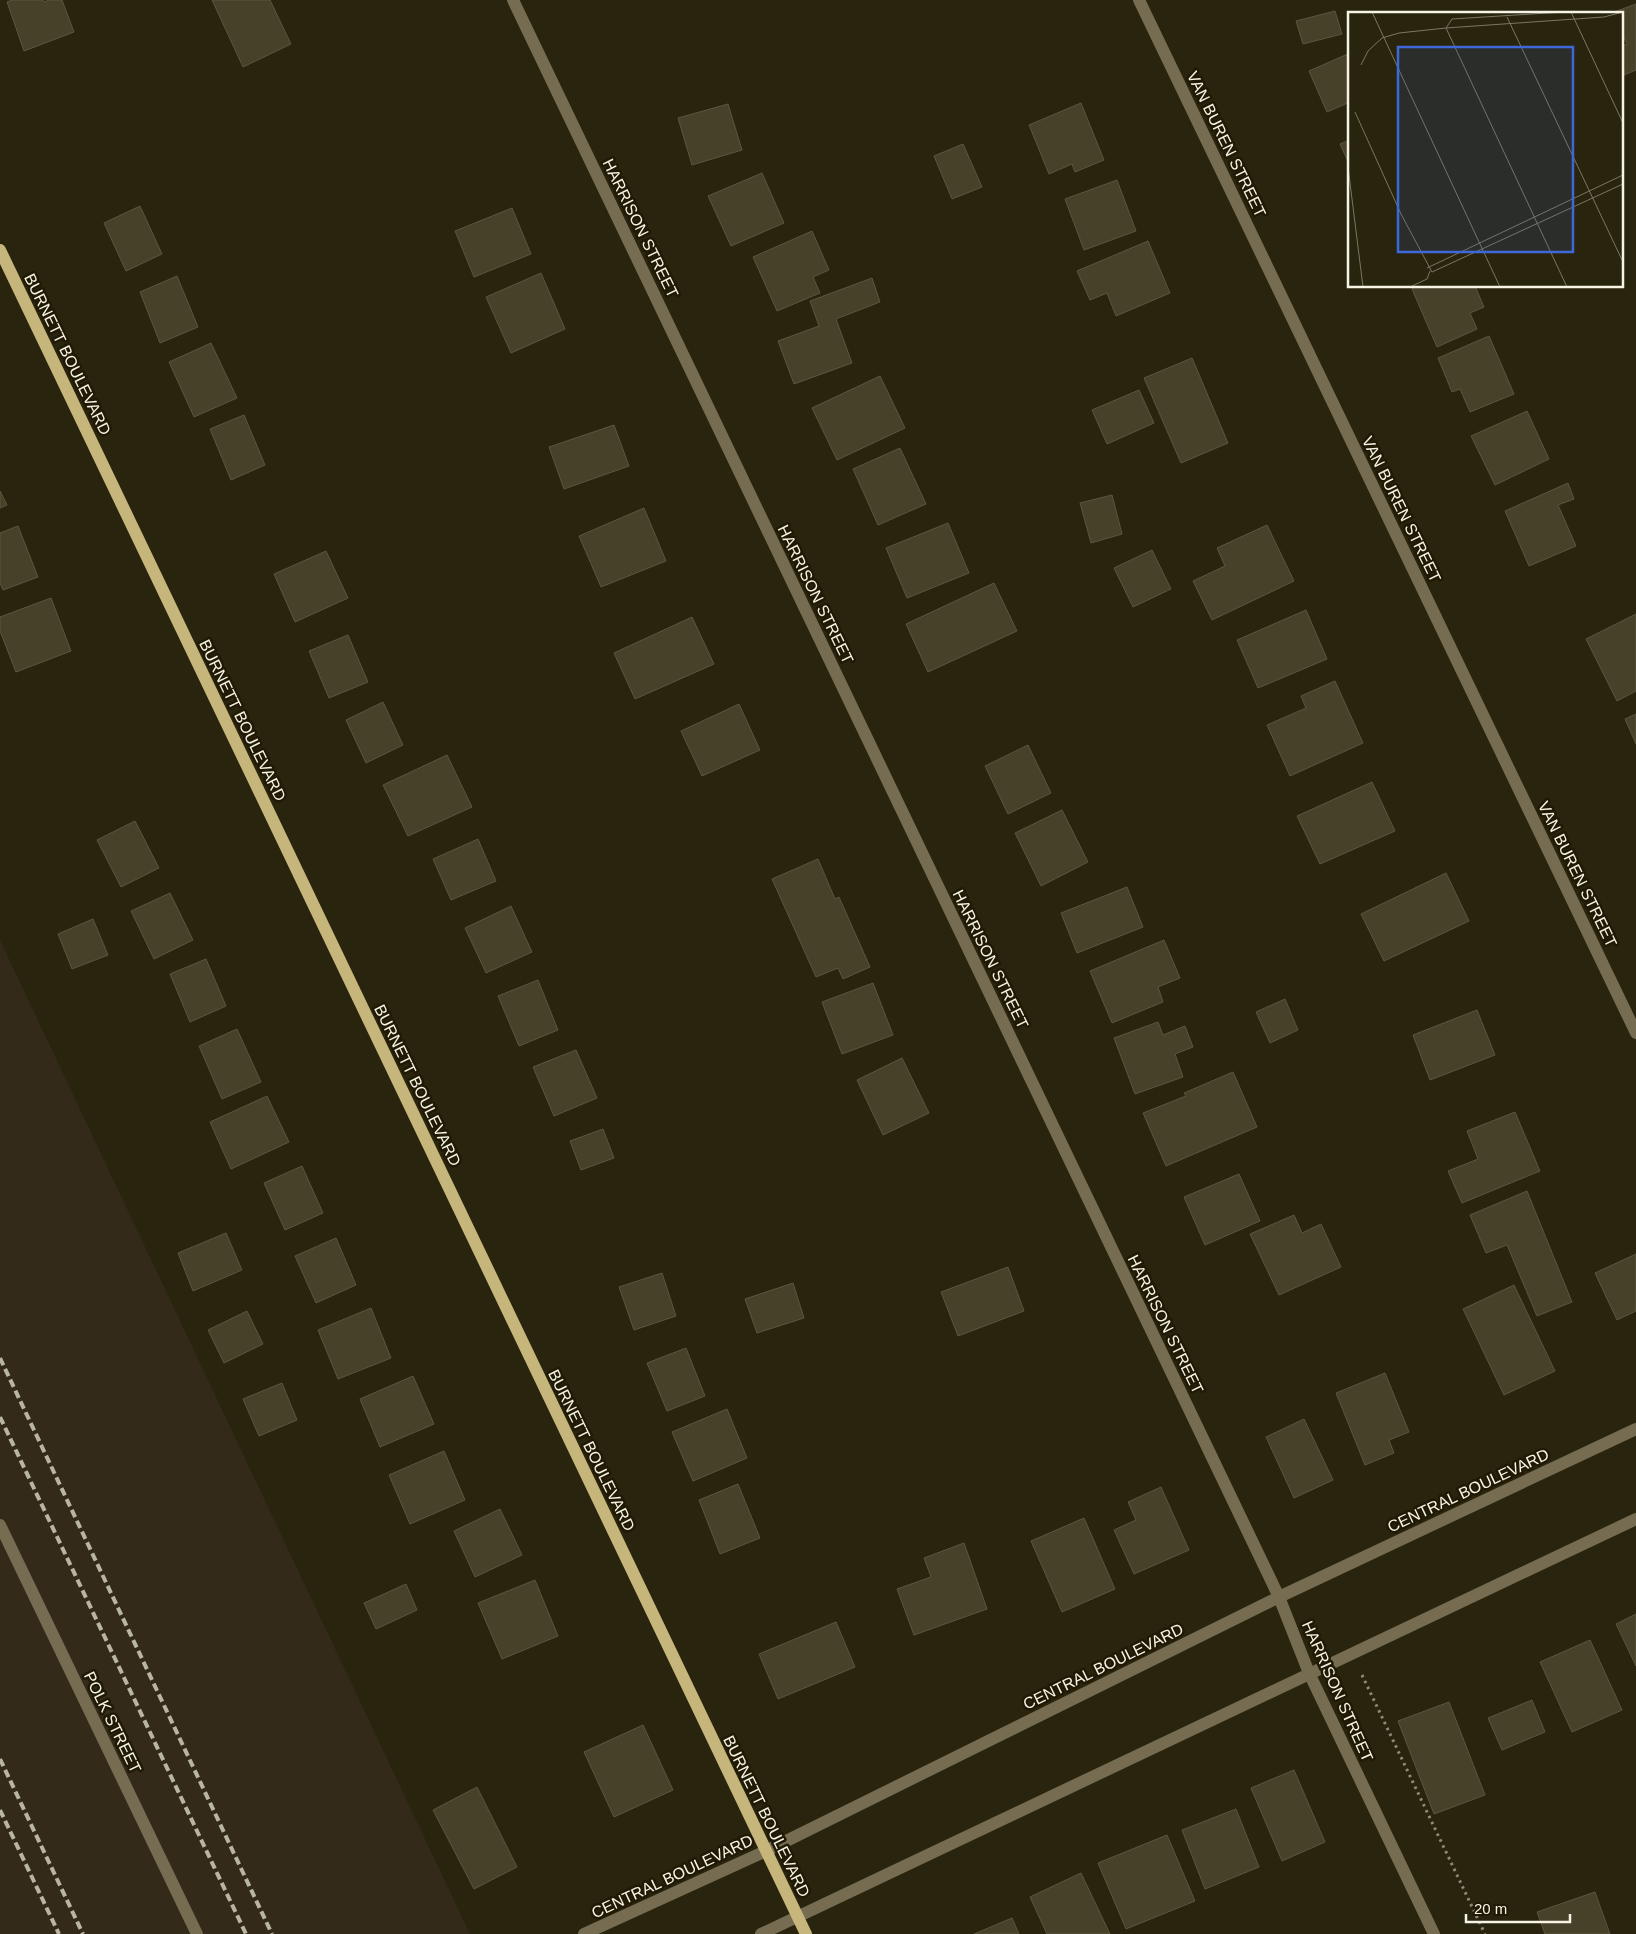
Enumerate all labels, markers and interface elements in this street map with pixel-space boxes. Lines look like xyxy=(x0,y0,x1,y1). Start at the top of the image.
inset map xyxy=(1348,12,1624,288)
street label: VAN BUREN STREET xyxy=(1184,69,1269,220)
street label: HARRISON STREET xyxy=(600,156,682,300)
street label: BURNETT BOULEVARD xyxy=(21,271,114,438)
street label: VAN BUREN STREET xyxy=(1359,434,1444,585)
street label: HARRISON STREET xyxy=(775,522,857,666)
street label: BURNETT BOULEVARD xyxy=(196,637,289,804)
street label: VAN BUREN STREET xyxy=(1535,799,1620,950)
street label: HARRISON STREET xyxy=(950,887,1032,1031)
street label: BURNETT BOULEVARD xyxy=(371,1002,464,1169)
street label: HARRISON STREET xyxy=(1125,1252,1207,1396)
street label: BURNETT BOULEVARD xyxy=(545,1367,638,1534)
street label: CENTRAL BOULEVARD xyxy=(1385,1446,1552,1535)
street label: HARRISON STREET xyxy=(1299,1618,1376,1764)
street label: CENTRAL BOULEVARD xyxy=(1020,1620,1186,1713)
street label: POLK STREET xyxy=(81,1669,144,1776)
street label: BURNETT BOULEVARD xyxy=(720,1733,813,1900)
street label: CENTRAL BOULEVARD xyxy=(589,1832,756,1921)
scale bar xyxy=(1466,1892,1570,1924)
text: 20 m xyxy=(1474,1900,1507,1917)

